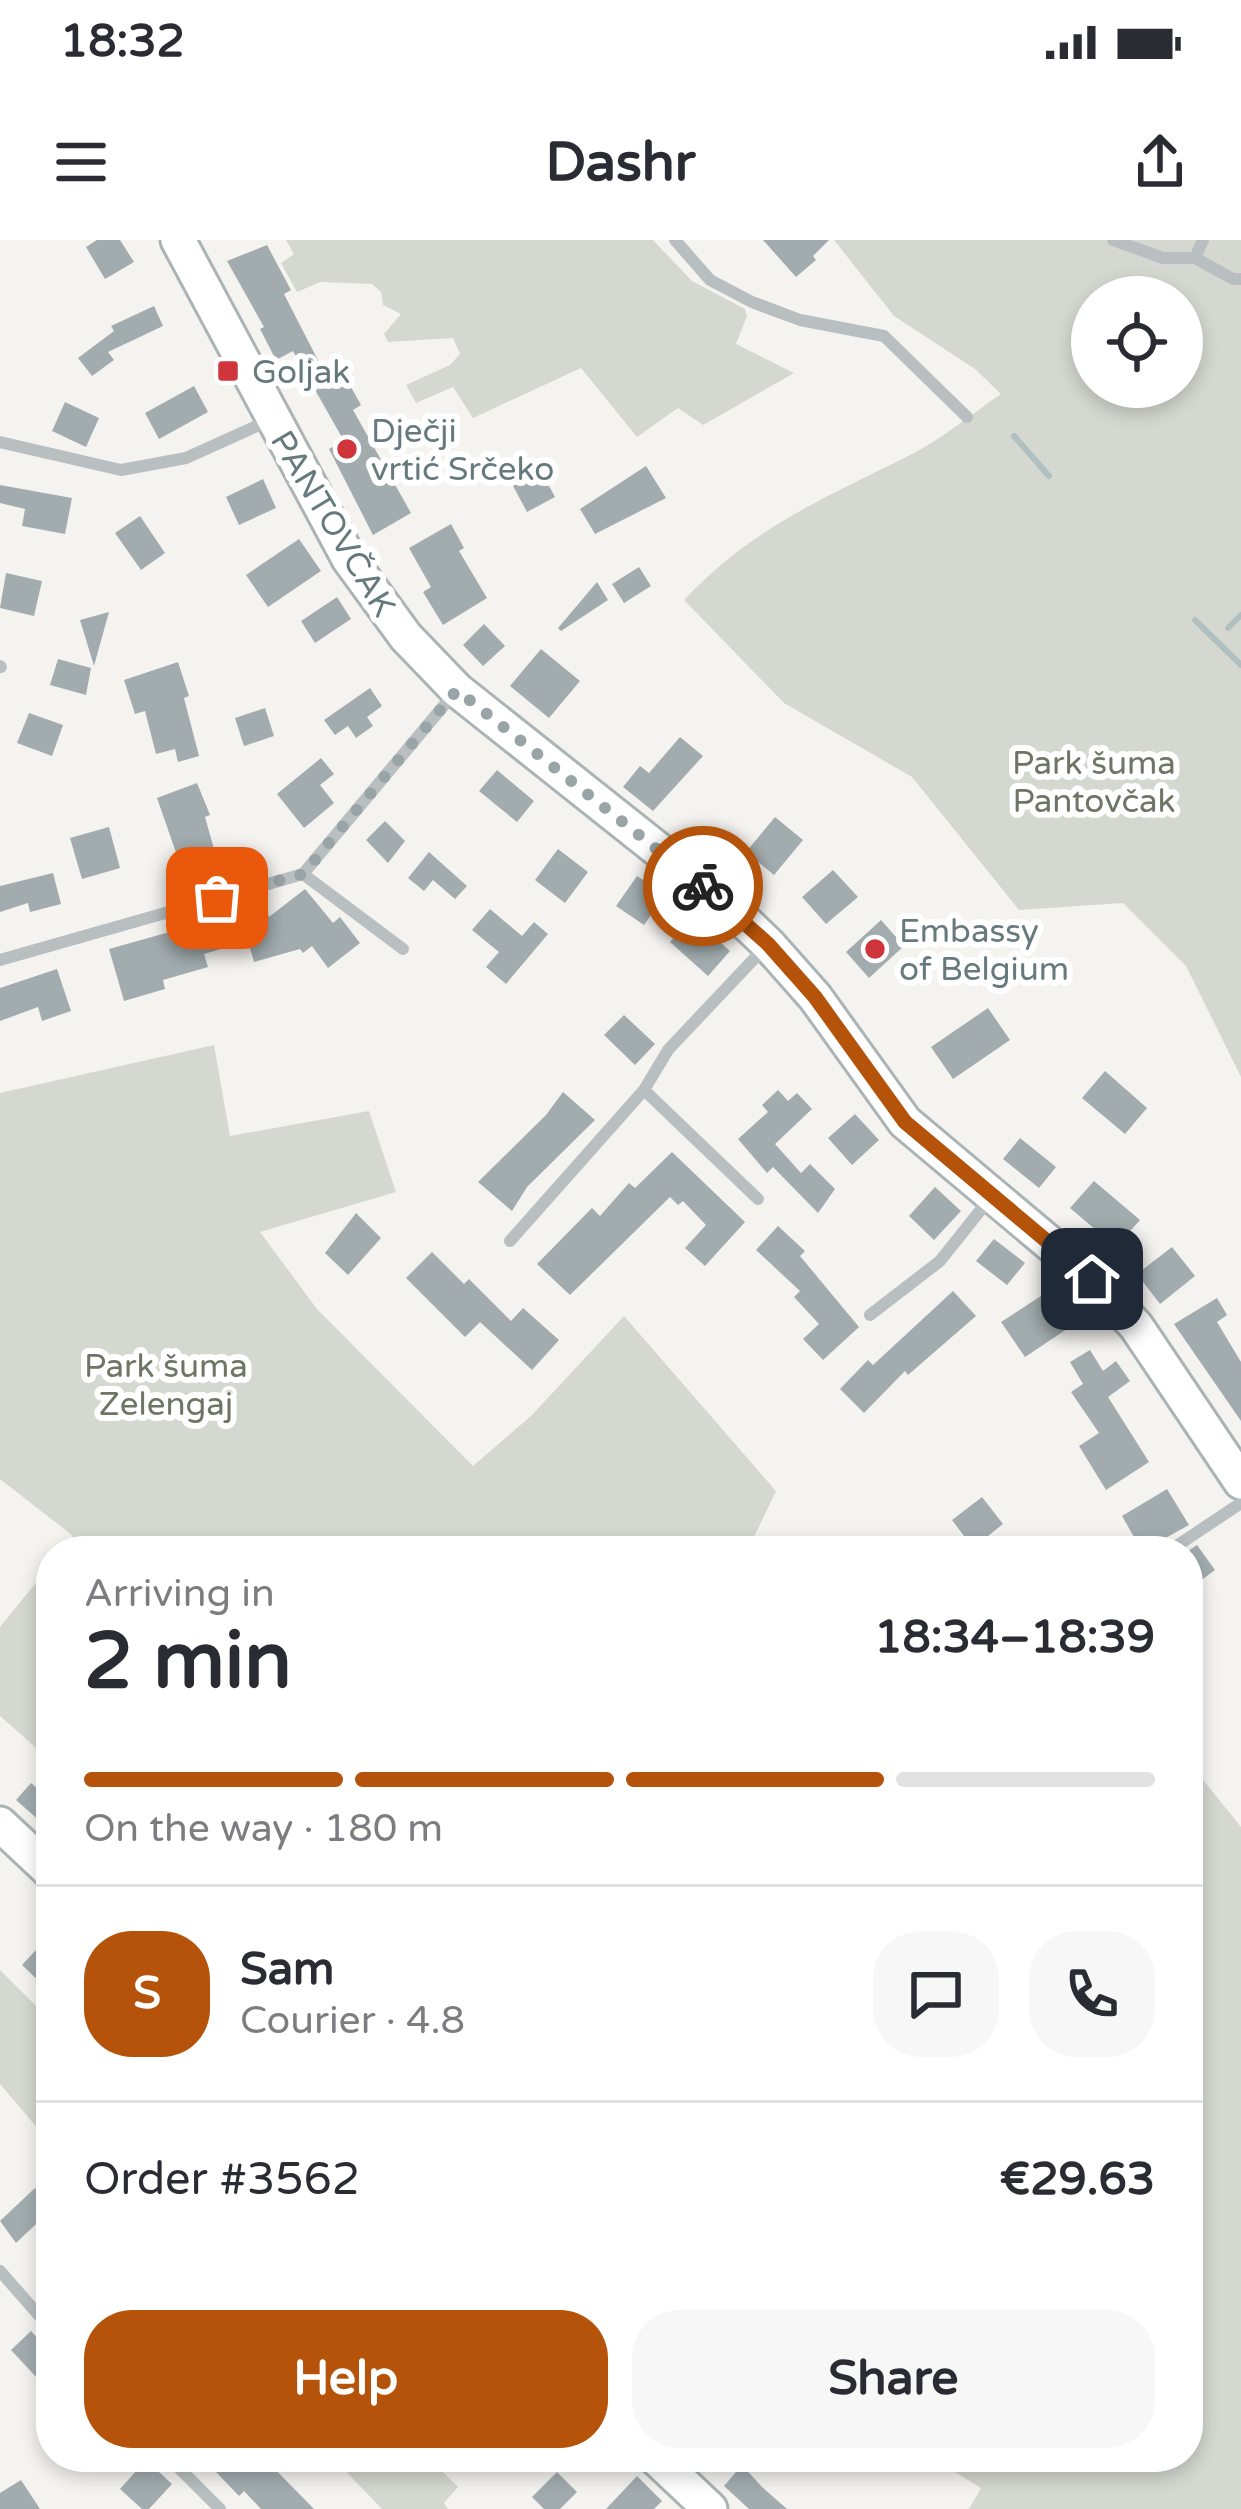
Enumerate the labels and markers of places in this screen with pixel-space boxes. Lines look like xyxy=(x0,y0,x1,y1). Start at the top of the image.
place label: Goljak xyxy=(252,353,350,392)
marker: Goljak xyxy=(215,358,241,384)
place label: Dječji vrtić Srčeko xyxy=(371,412,554,489)
marker: Dječji vrtić Srčeko xyxy=(334,436,360,462)
pin xyxy=(166,847,268,949)
place label: Embassy of Belgium xyxy=(899,912,1069,989)
marker: Embassy of Belgium xyxy=(862,936,888,962)
pin xyxy=(1041,1228,1143,1330)

